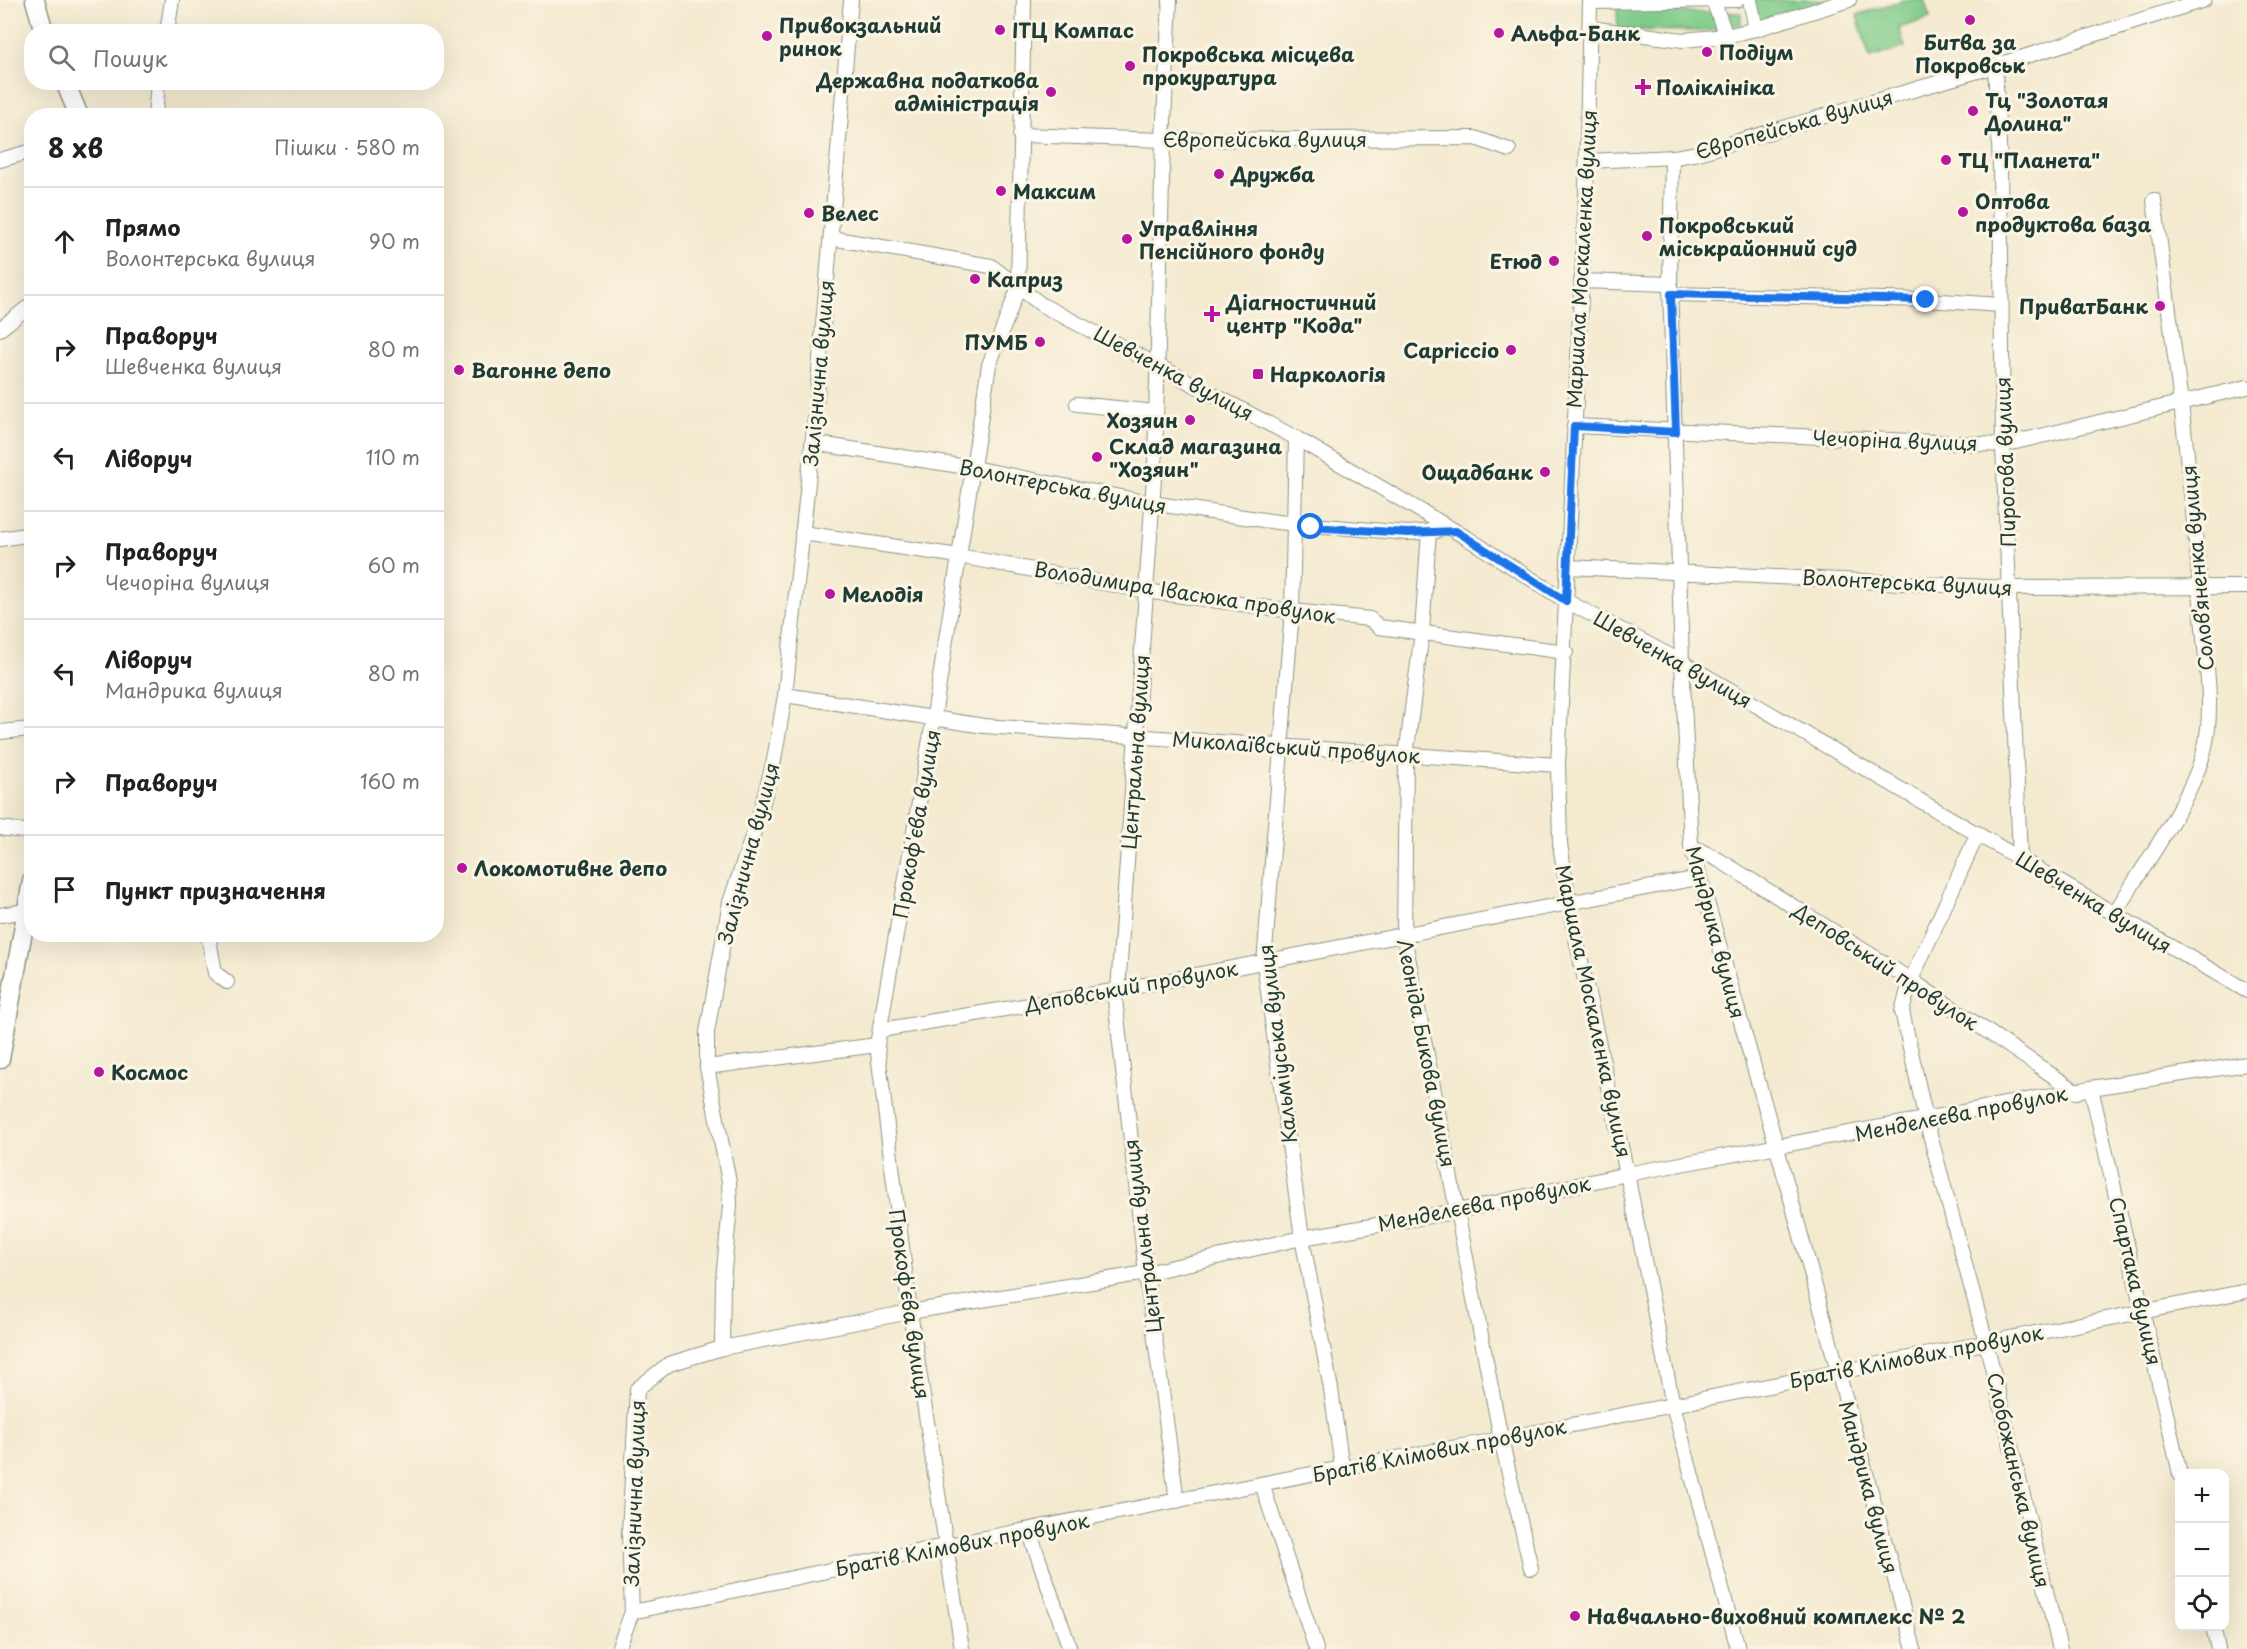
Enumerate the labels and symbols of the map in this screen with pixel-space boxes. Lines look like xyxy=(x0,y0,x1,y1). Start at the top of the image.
place label: Привокзальний ринок xyxy=(779,10,942,63)
marker: Битва за Покровськ xyxy=(1963,13,1977,27)
place label: ІТЦ Компас xyxy=(1012,15,1134,45)
place label: Альфа-Банк xyxy=(1511,18,1640,48)
marker: ІТЦ Компас xyxy=(993,23,1007,37)
marker: Альфа-Банк xyxy=(1492,26,1506,40)
place label: Битва за Покровськ xyxy=(1915,27,2026,80)
marker: Привокзальний ринок xyxy=(760,29,774,43)
place label: Подіум xyxy=(1719,37,1794,67)
place label: Покровська місцева прокуратура xyxy=(1142,39,1355,92)
marker: Подіум xyxy=(1700,45,1714,59)
marker: Покровська місцева прокуратура xyxy=(1123,59,1137,73)
place label: Державна податкова адміністрація xyxy=(815,65,1039,118)
place label: Поліклініка xyxy=(1656,72,1776,102)
marker: Поліклініка xyxy=(1634,78,1652,96)
street label: Європейська вулиця xyxy=(1692,81,1896,167)
marker: Державна податкова адміністрація xyxy=(1044,85,1058,99)
place label: Тц "Золотая Долина" xyxy=(1984,85,2109,138)
marker: Тц "Золотая Долина" xyxy=(1966,104,1980,118)
street label: Маршала Москаленка вулиця xyxy=(1558,109,1604,409)
street label: Європейська вулиця xyxy=(1163,124,1367,154)
place label: ТЦ "Планета" xyxy=(1958,145,2100,175)
marker: ТЦ "Планета" xyxy=(1939,153,1953,167)
place label: Дружба xyxy=(1230,159,1315,189)
marker: Дружба xyxy=(1212,167,1226,181)
place label: Максим xyxy=(1013,176,1097,206)
marker: Максим xyxy=(994,184,1008,198)
place label: Оптова продуктова база xyxy=(1975,186,2151,239)
place label: Велес xyxy=(821,198,879,228)
marker: Оптова продуктова база xyxy=(1956,205,1970,219)
marker: Велес xyxy=(802,206,816,220)
place label: Покровський міськрайонний суд xyxy=(1659,210,1857,263)
place label: Управління Пенсійного фонду xyxy=(1139,213,1325,266)
marker: Покровський міськрайонний суд xyxy=(1640,229,1654,243)
marker: Управління Пенсійного фонду xyxy=(1120,232,1134,246)
place label: Етюд xyxy=(1490,246,1542,276)
marker: Етюд xyxy=(1547,254,1561,268)
place label: Каприз xyxy=(987,264,1063,294)
marker: Каприз xyxy=(968,272,982,286)
street label: Залізнична вулиця xyxy=(795,279,841,468)
route end xyxy=(1912,286,1938,312)
place label: Діагностичний центр "Кода" xyxy=(1225,287,1377,340)
place label: ПриватБанк xyxy=(2019,291,2148,321)
marker: ПриватБанк xyxy=(2153,299,2167,313)
marker: Діагностичний центр "Кода" xyxy=(1203,305,1221,323)
street label: Шевченка вулиця xyxy=(1089,318,1259,428)
place label: ПУМБ xyxy=(965,327,1028,357)
marker: ПУМБ xyxy=(1033,335,1047,349)
place label: Capriccio xyxy=(1403,335,1499,365)
marker: Capriccio xyxy=(1504,343,1518,357)
place label: Вагонне депо xyxy=(471,355,611,385)
place label: Наркологія xyxy=(1270,359,1386,389)
marker: Вагонне депо xyxy=(452,363,466,377)
marker: Наркологія xyxy=(1251,367,1265,381)
street label: Пирогова вулиця xyxy=(1987,376,2023,548)
place label: Хозяин xyxy=(1107,405,1178,435)
marker: Хозяин xyxy=(1183,413,1197,427)
street label: Чечоріна вулиця xyxy=(1812,422,1978,458)
place label: Склад магазина "Хозяин" xyxy=(1109,431,1282,484)
marker: Склад магазина "Хозяин" xyxy=(1090,450,1104,464)
street label: Волонтерська вулиця xyxy=(957,451,1169,521)
place label: Ощадбанк xyxy=(1422,457,1533,487)
street label: Солов’яненка вулиця xyxy=(2173,464,2221,672)
marker: Ощадбанк xyxy=(1538,465,1552,479)
route start xyxy=(1297,513,1323,539)
street label: Володимира Івасюка провулок xyxy=(1032,553,1338,631)
street label: Волонтерська вулиця xyxy=(1801,562,2013,602)
place label: Мелодія xyxy=(842,579,924,609)
marker: Мелодія xyxy=(823,587,837,601)
street label: Шевченка вулиця xyxy=(1588,603,1758,715)
street label: Центральна вулиця xyxy=(1113,654,1157,850)
street label: Миколаївський провулок xyxy=(1171,723,1421,771)
street label: Прокоф'єва вулиця xyxy=(885,727,947,921)
street label: Залізнична вулиця xyxy=(709,759,787,948)
street label: Мандрика вулиця xyxy=(1679,842,1753,1022)
street label: Шевченка вулиця xyxy=(2010,844,2178,960)
place label: Локомотивне депо xyxy=(474,853,667,883)
marker: Локомотивне депо xyxy=(455,861,469,875)
street label: Маршала Москаленка вулиця xyxy=(1548,862,1640,1160)
street label: Деповський провулок xyxy=(1786,894,1985,1037)
street label: Леоніда Бикова вулиця xyxy=(1390,936,1464,1170)
street label: Кальміуська вулиця xyxy=(1250,943,1304,1145)
street label: Деповський провулок xyxy=(1021,952,1240,1020)
place label: Космос xyxy=(111,1057,188,1087)
marker: Космос xyxy=(92,1065,106,1079)
street label: Менделєєва провулок xyxy=(1852,1078,2070,1148)
street label: Центральна вулиця xyxy=(1115,1137,1169,1335)
street label: Менделєєва провулок xyxy=(1375,1168,1593,1238)
street label: Спартака вулиця xyxy=(2102,1194,2170,1368)
street label: Прокоф'єва вулиця xyxy=(882,1207,938,1401)
street label: Братів Клімових провулок xyxy=(1786,1317,2046,1395)
street label: Слобожанська вулиця xyxy=(1980,1369,2058,1591)
street label: Мандрика вулиця xyxy=(1832,1397,1906,1577)
street label: Залізнична вулиця xyxy=(616,1399,652,1588)
street label: Братів Клімових провулок xyxy=(1309,1411,1569,1489)
street label: Братів Клімових провулок xyxy=(832,1505,1092,1583)
place label: Навчально-виховний комплекс № 2 xyxy=(1587,1601,1965,1631)
marker: Навчально-виховний комплекс № 2 xyxy=(1568,1609,1582,1623)

